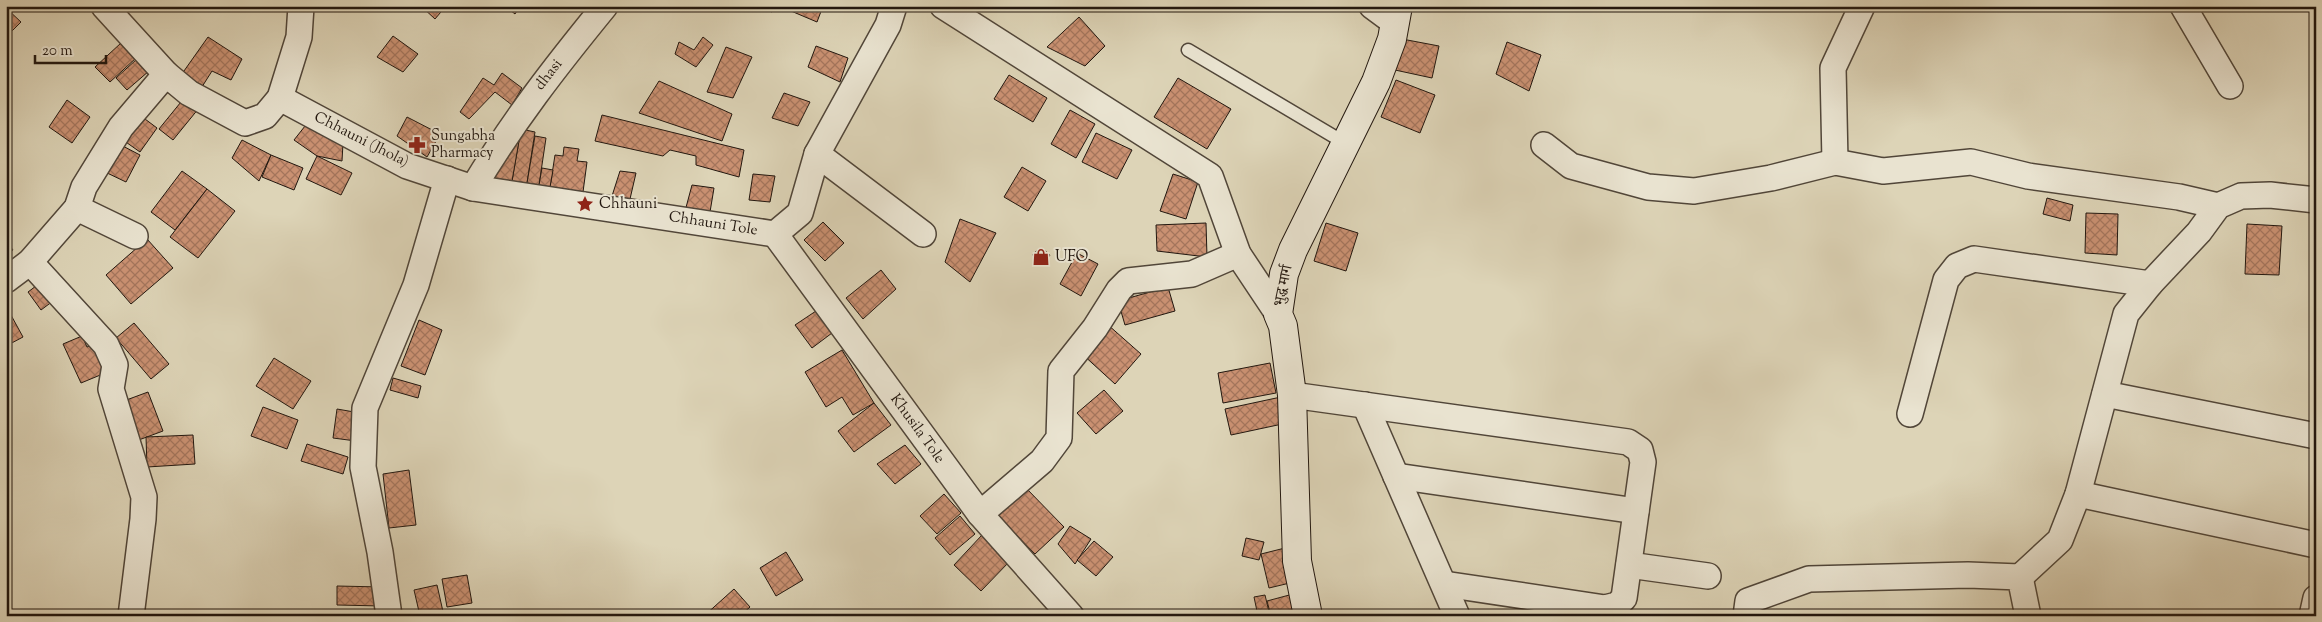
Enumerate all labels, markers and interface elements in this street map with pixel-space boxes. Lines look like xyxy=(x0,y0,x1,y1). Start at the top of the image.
scale bar xyxy=(35,32,106,64)
text: 20 m xyxy=(42,41,73,62)
street label: dhasi xyxy=(530,55,568,95)
street label: Chhauni (Jhola) xyxy=(310,107,412,173)
place label: Sungabha Pharmacy xyxy=(431,126,495,164)
pharmacy icon: Sungabha Pharmacy xyxy=(407,135,427,155)
place icon: Chhauni xyxy=(575,194,595,214)
place label: Chhauni xyxy=(599,194,657,215)
street label: Chhauni Tole xyxy=(667,207,759,241)
shop icon: UFO xyxy=(1031,247,1051,267)
place label: UFO xyxy=(1055,247,1089,268)
street label: भुद्ध मार्ग xyxy=(1269,262,1299,309)
street label: Khusila Tole xyxy=(885,390,949,468)

